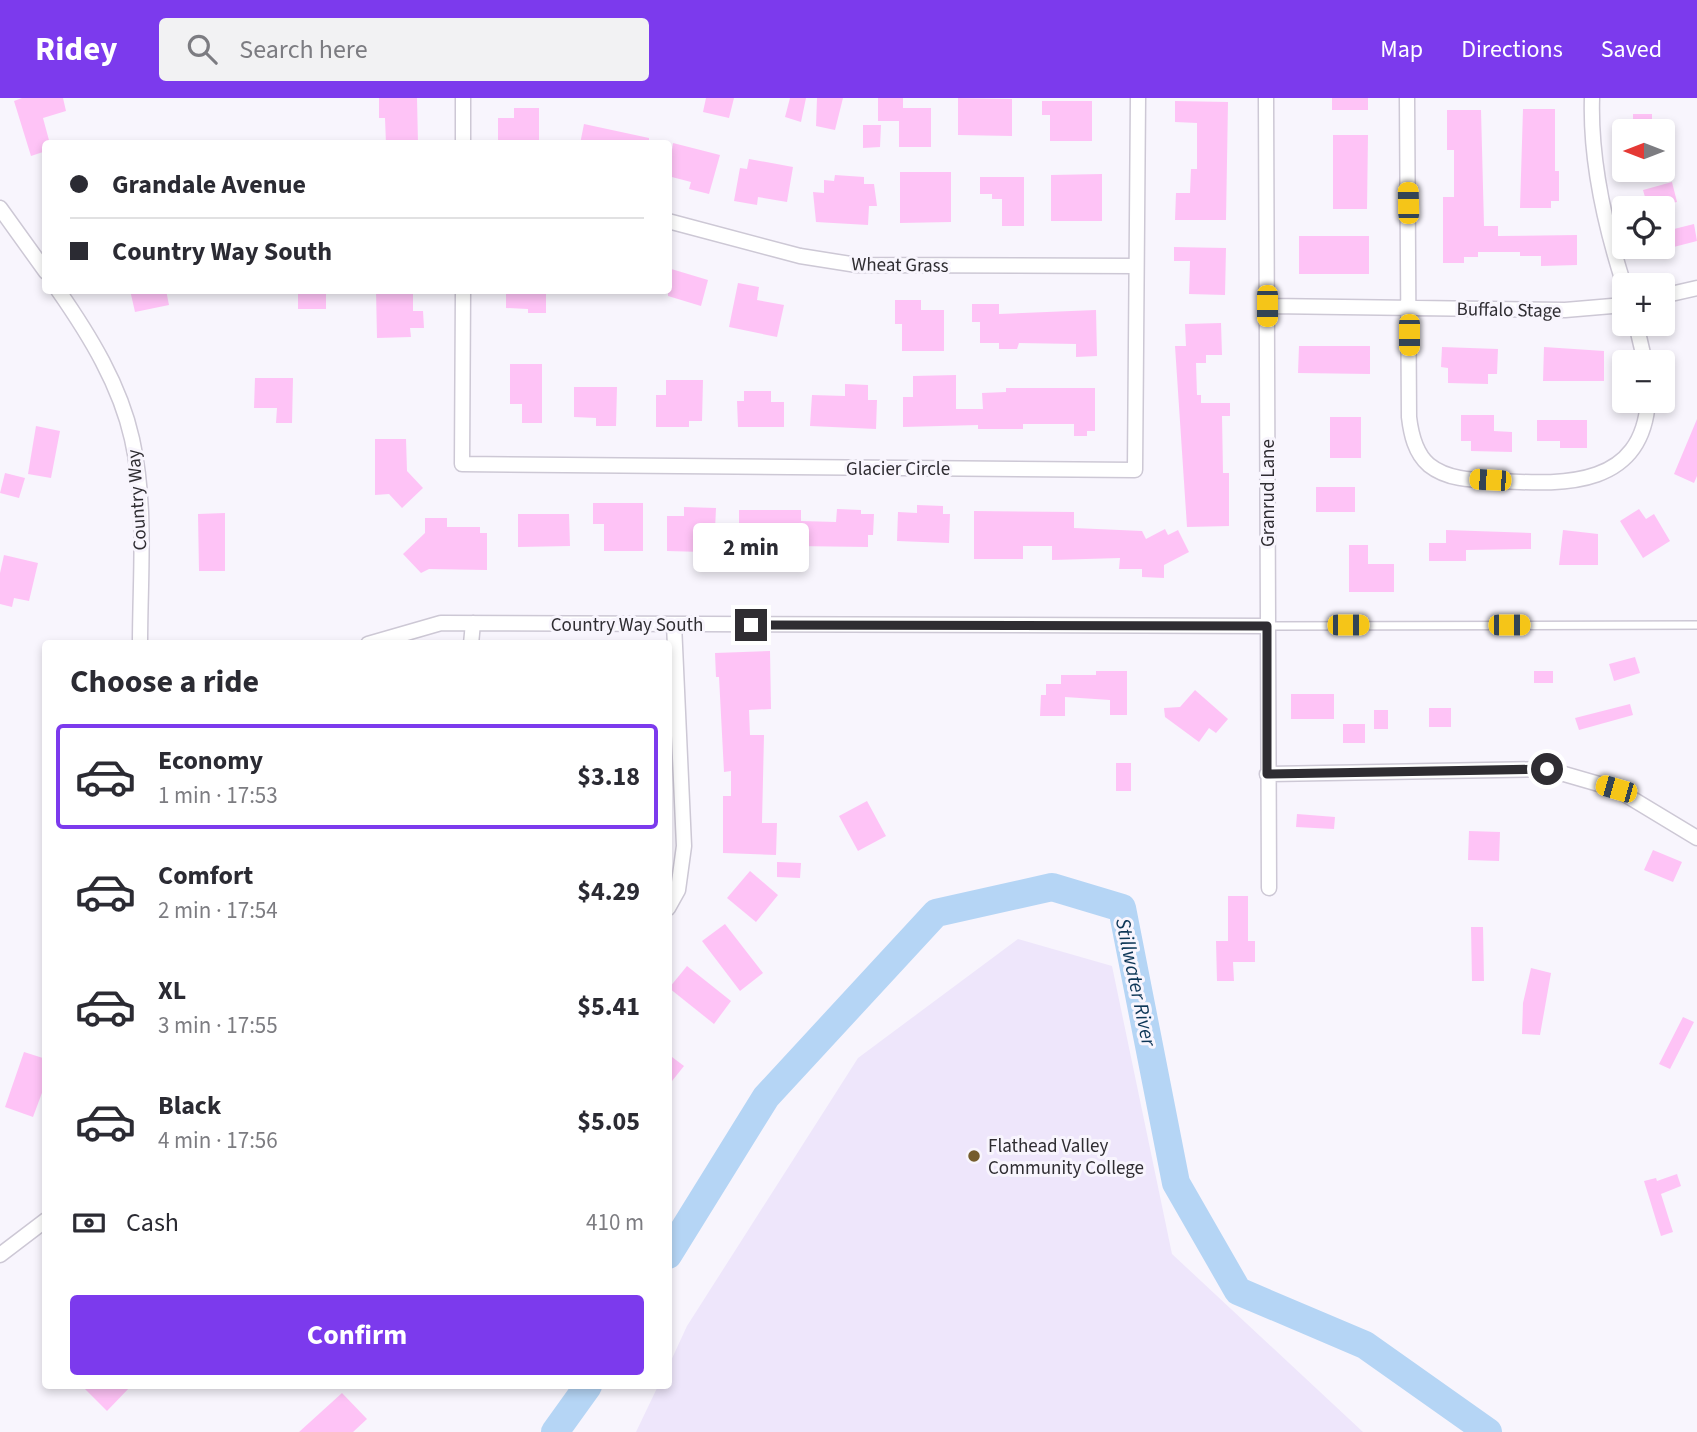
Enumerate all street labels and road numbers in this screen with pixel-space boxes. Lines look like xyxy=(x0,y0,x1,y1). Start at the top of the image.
street label: Wheat Grass xyxy=(851,251,949,280)
street label: Buffalo Stage xyxy=(1456,296,1562,325)
street label: Granrud Lane xyxy=(1255,439,1282,547)
street label: Country Way xyxy=(120,448,154,551)
street label: Glacier Circle xyxy=(846,456,950,483)
street label: Country Way South xyxy=(551,612,703,639)

